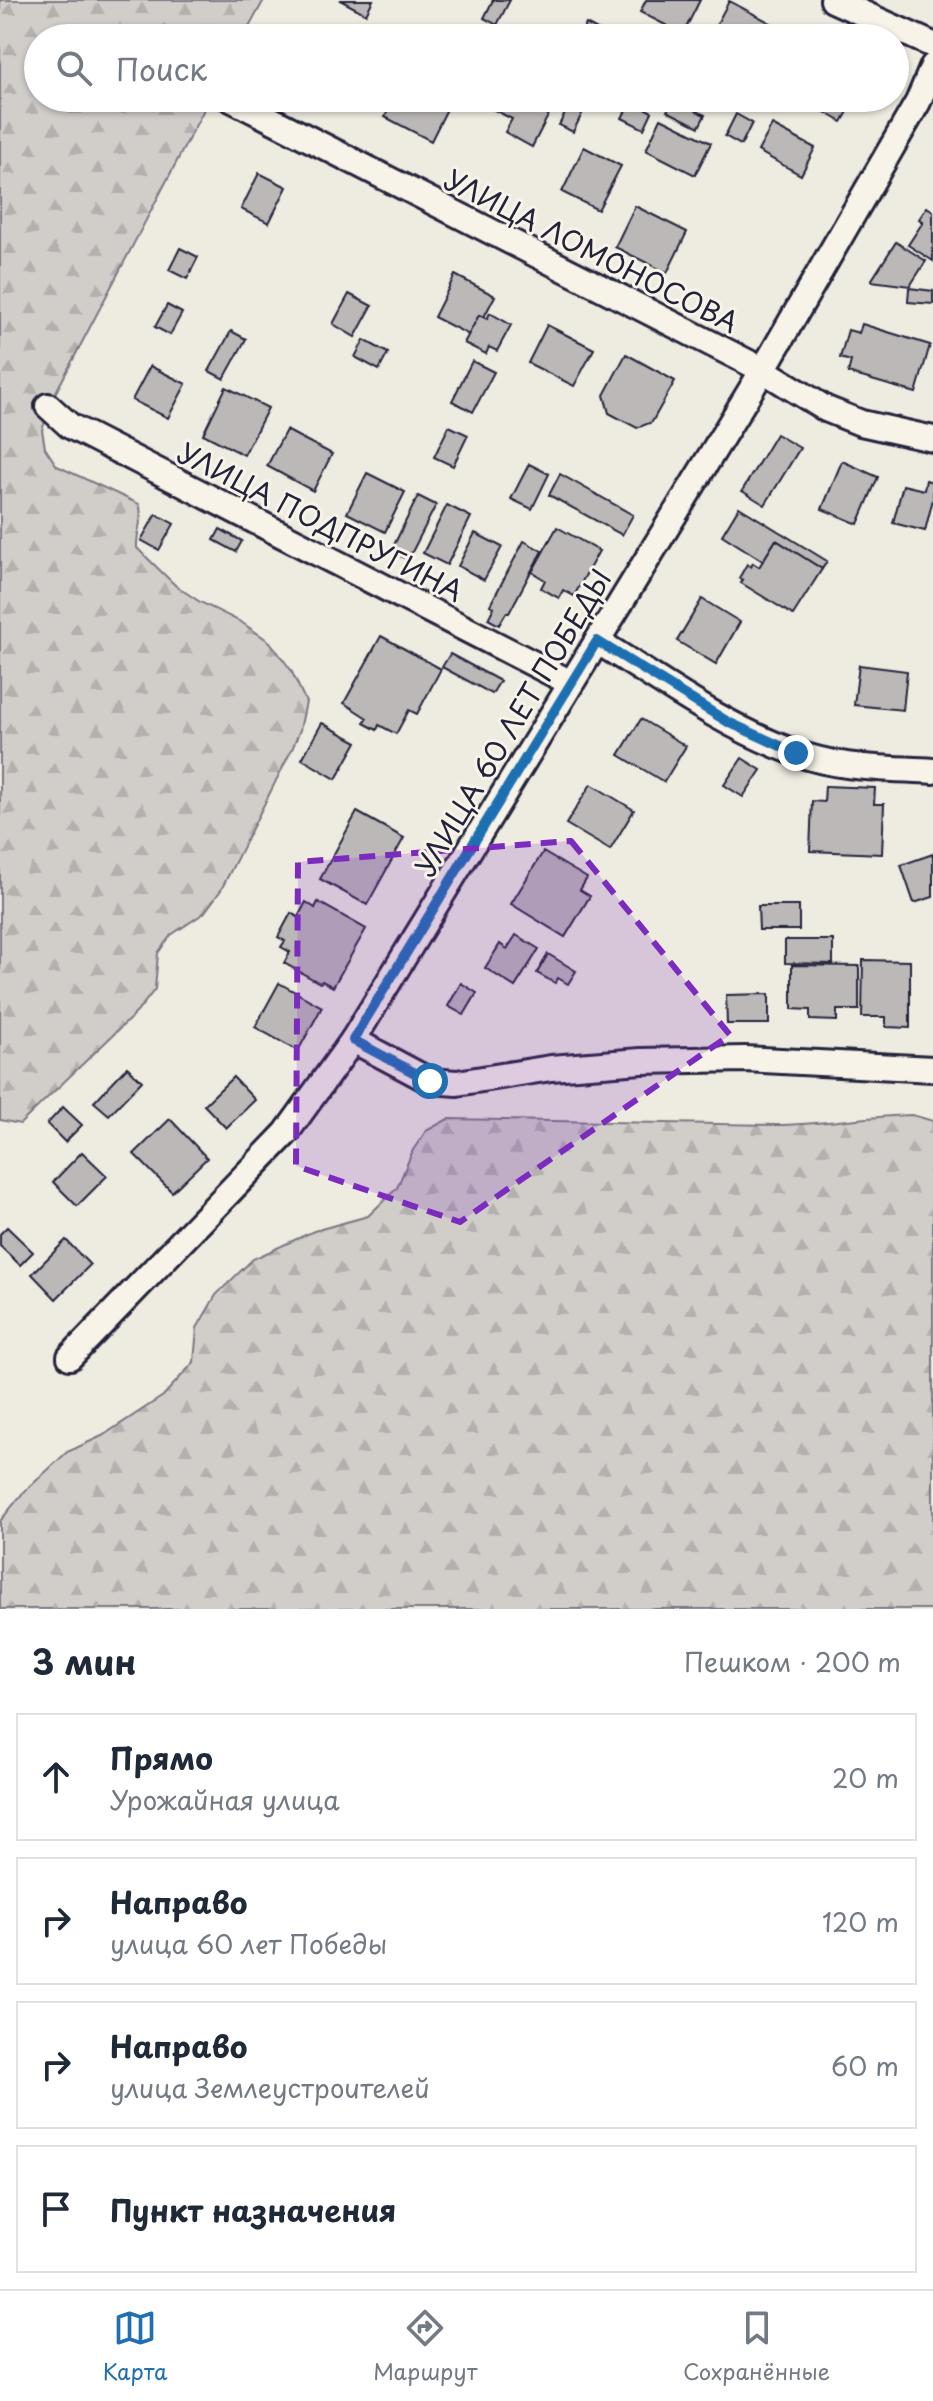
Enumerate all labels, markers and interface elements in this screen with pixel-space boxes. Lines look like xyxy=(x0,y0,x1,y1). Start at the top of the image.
search box xyxy=(24,24,909,112)
icon: search xyxy=(52,46,96,90)
text: Поиск xyxy=(116,46,207,91)
street label: УЛИЦА ЛОМОНОСОВА xyxy=(437,157,747,343)
street label: УЛИЦА ПОДПРУГИНА xyxy=(171,430,471,612)
street label: УЛИЦА 60 ЛЕТ ПОБЕДЫ xyxy=(403,560,621,884)
route end xyxy=(778,735,814,771)
route start xyxy=(412,1063,448,1099)
text: 3 мин xyxy=(32,1635,136,1687)
text: Пешком · 200 m xyxy=(684,1642,901,1681)
text: Прямо xyxy=(110,1735,213,1780)
icon: ahead xyxy=(34,1755,78,1799)
text: 20 m xyxy=(832,1758,899,1797)
text: Урожайная улица xyxy=(110,1780,340,1819)
text: Направо xyxy=(110,1879,248,1924)
icon: right xyxy=(34,1899,78,1943)
text: 120 m xyxy=(822,1902,899,1941)
text: улица 60 лет Победы xyxy=(110,1924,387,1963)
text: Направо xyxy=(110,2023,248,2068)
icon: right xyxy=(34,2043,78,2087)
text: 60 m xyxy=(831,2046,899,2085)
text: улица Землеустроителей xyxy=(110,2068,430,2107)
icon: arrive xyxy=(34,2187,78,2231)
text: Пункт назначения xyxy=(110,2187,396,2232)
tab: Карта xyxy=(103,2306,167,2387)
tab: Маршрут xyxy=(373,2306,477,2387)
tab: Сохранённые xyxy=(683,2306,830,2387)

